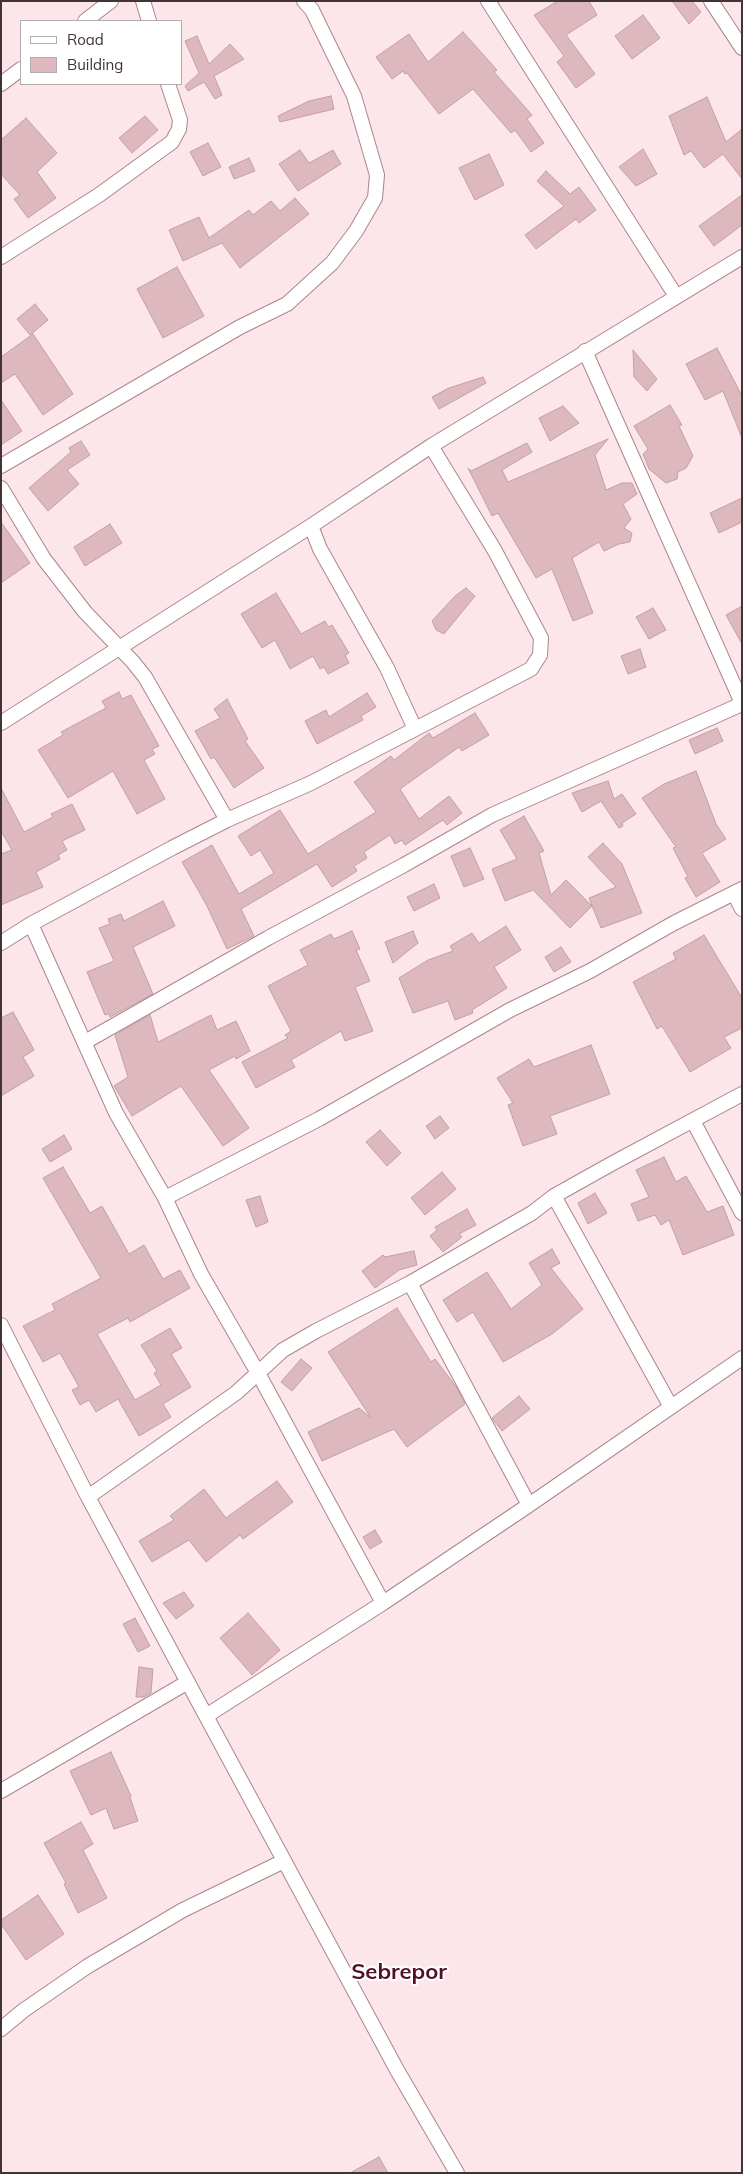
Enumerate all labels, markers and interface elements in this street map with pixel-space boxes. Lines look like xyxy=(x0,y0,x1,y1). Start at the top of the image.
legend xyxy=(20,20,182,85)
text: Road xyxy=(67,30,104,49)
text: Building xyxy=(67,55,123,74)
district label: Sebrepor xyxy=(351,1959,447,1985)

